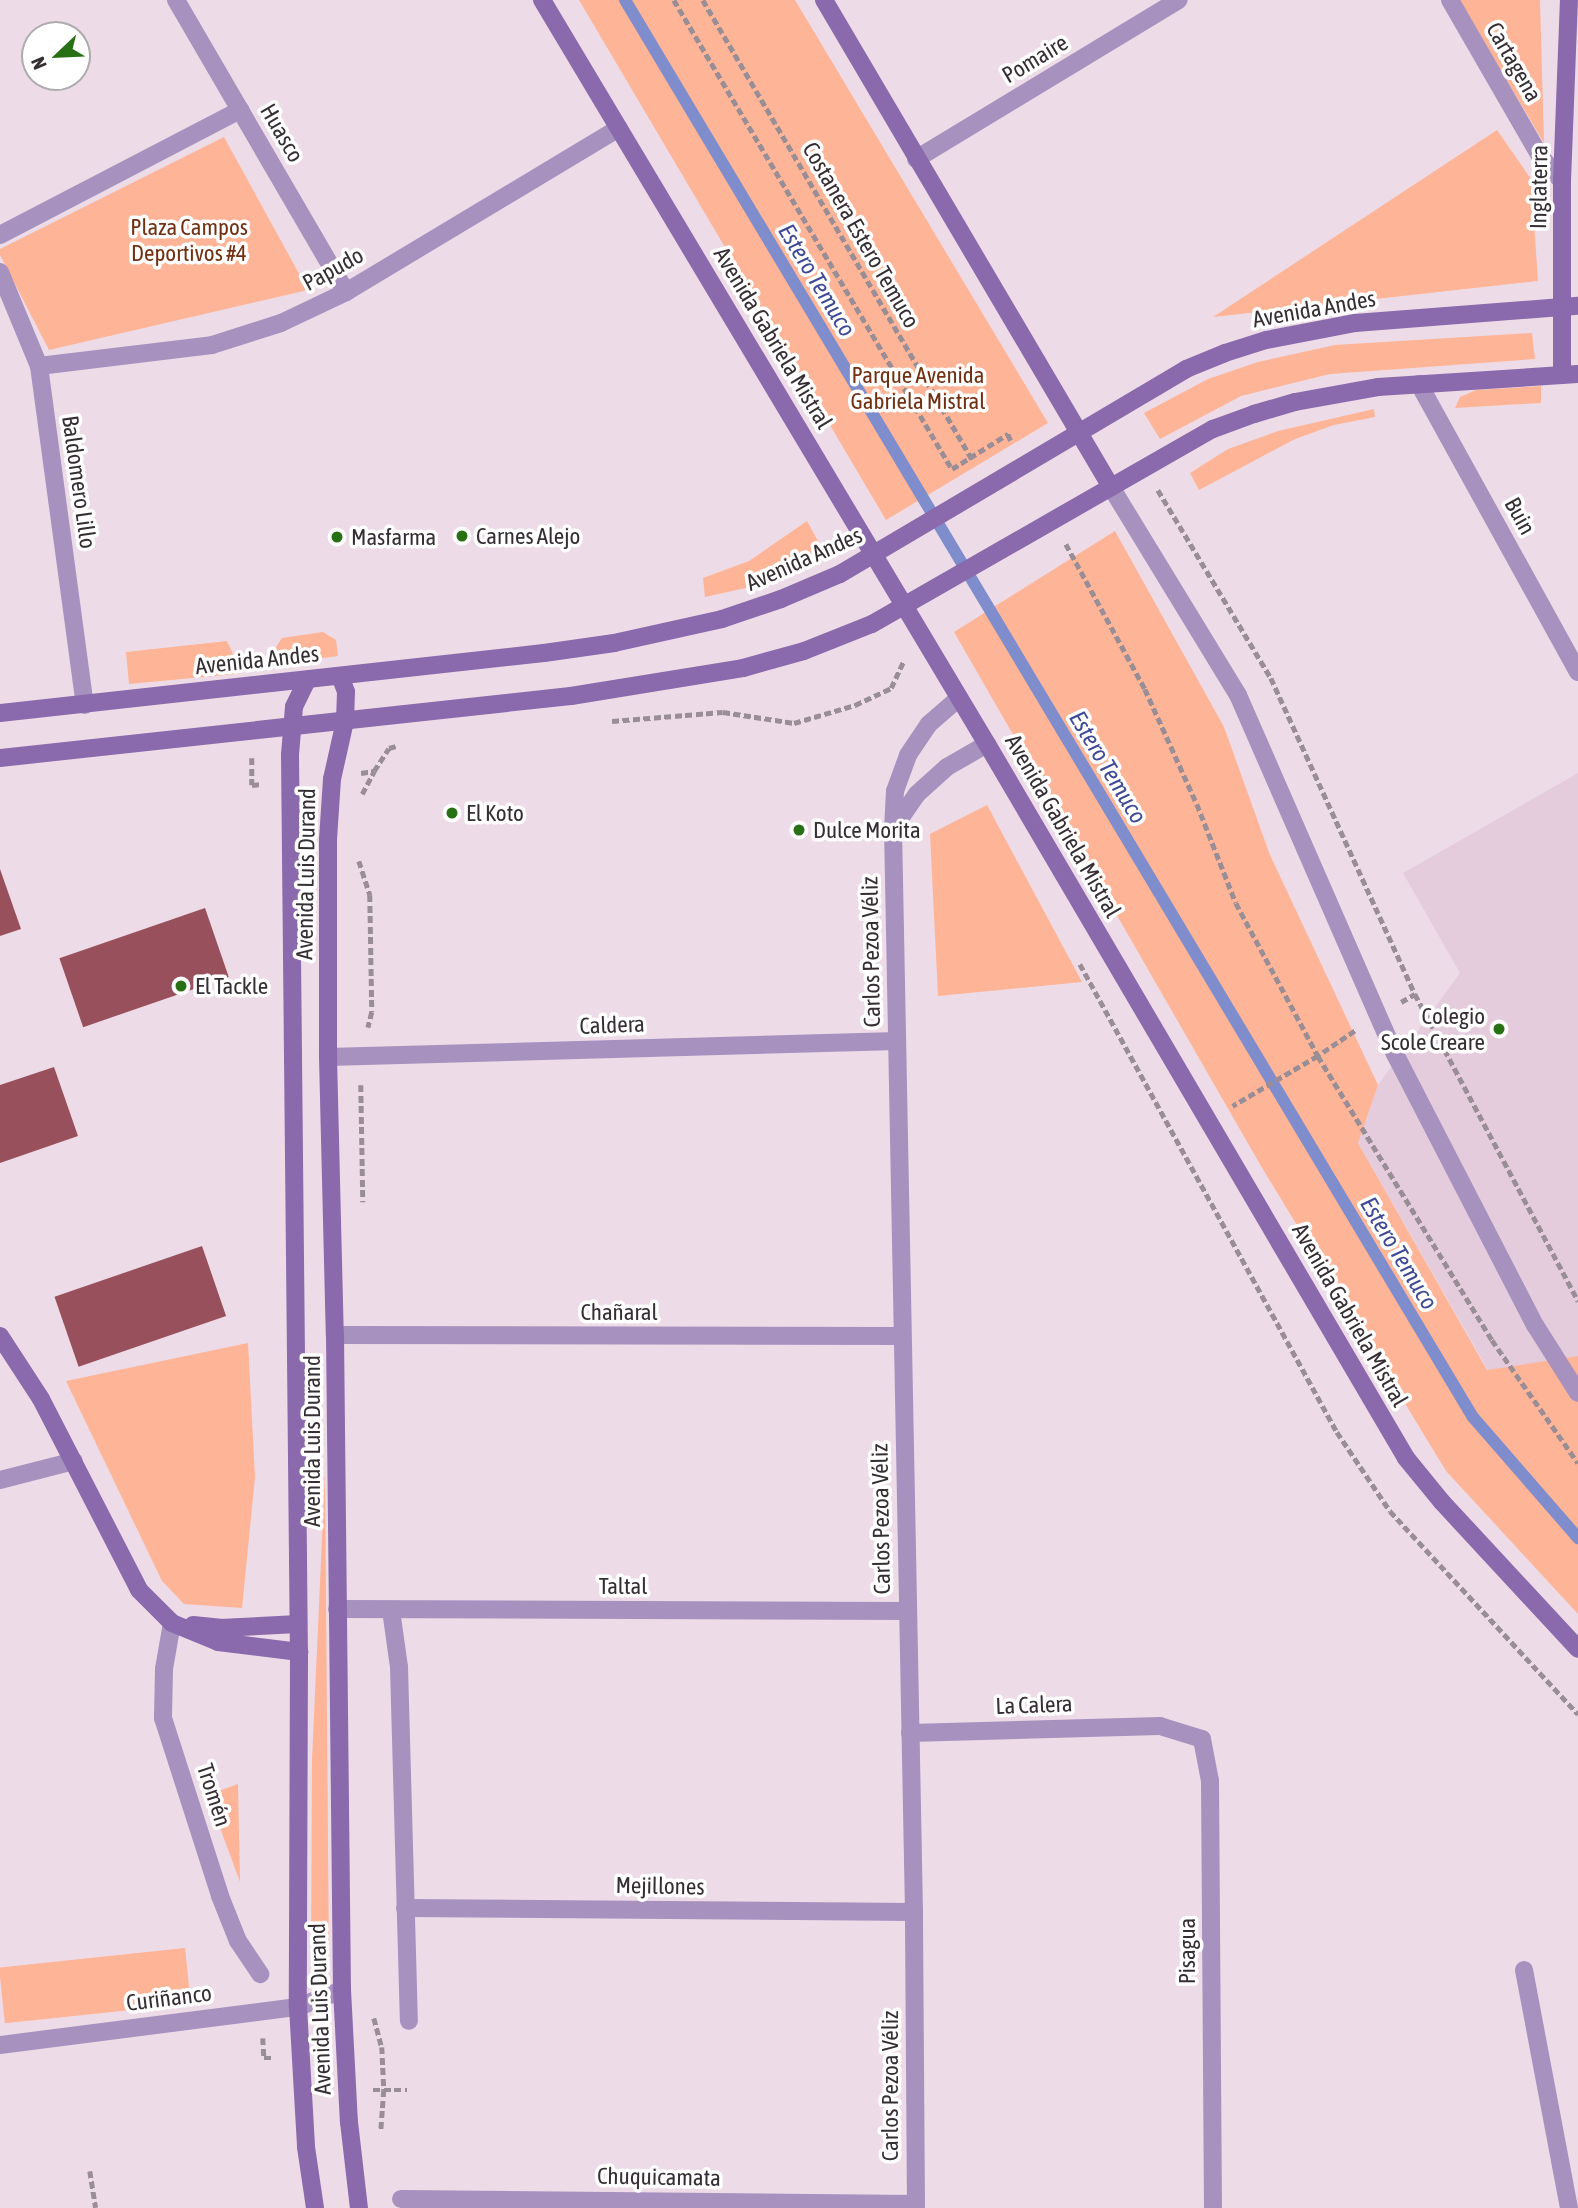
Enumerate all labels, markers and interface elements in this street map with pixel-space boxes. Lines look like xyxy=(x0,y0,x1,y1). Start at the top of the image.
street label: Cartagena xyxy=(1480,18,1548,106)
north arrow xyxy=(21,21,91,91)
street label: Pomaire xyxy=(997,29,1073,89)
text: N xyxy=(26,54,51,73)
street label: Huasco xyxy=(254,99,310,167)
street label: Costanera Estero Temuco xyxy=(797,137,925,333)
street label: Inglaterra xyxy=(1524,145,1554,229)
park label: Plaza Campos Deportivos #4 xyxy=(130,213,248,267)
water label: Estero Temuco xyxy=(772,218,862,342)
street label: Papudo xyxy=(298,241,368,297)
street label: Avenida Gabriela Mistral xyxy=(708,242,838,434)
street label: Avenida Andes xyxy=(1251,285,1377,333)
park label: Parque Avenida Gabriela Mistral xyxy=(851,361,985,415)
street label: Baldomero Lillo xyxy=(56,414,102,550)
street label: Buin xyxy=(1499,492,1541,540)
street label: Avenida Andes xyxy=(742,521,866,597)
place label: Carnes Alejo xyxy=(476,522,580,550)
place label: Masfarma xyxy=(351,523,436,551)
marker: Carnes Alejo xyxy=(454,528,470,544)
marker: Masfarma xyxy=(329,529,345,545)
street label: Avenida Andes xyxy=(194,640,320,680)
water label: Estero Temuco xyxy=(1063,705,1153,829)
street label: Avenida Gabriela Mistral xyxy=(999,729,1127,923)
street label: Avenida Luis Durand xyxy=(291,788,321,960)
place label: El Koto xyxy=(466,799,524,827)
marker: El Koto xyxy=(444,805,460,821)
place label: Dulce Morita xyxy=(813,816,921,844)
marker: Dulce Morita xyxy=(791,822,807,838)
street label: Carlos Pezoa Véliz xyxy=(856,876,886,1028)
place label: El Tackle xyxy=(195,972,268,1000)
marker: El Tackle xyxy=(173,978,189,994)
place label: Colegio Scole Creare xyxy=(1381,1002,1485,1056)
street label: Caldera xyxy=(579,1010,645,1040)
marker: Colegio Scole Creare xyxy=(1491,1021,1507,1037)
water label: Estero Temuco xyxy=(1354,1191,1444,1315)
street label: Avenida Gabriela Mistral xyxy=(1286,1218,1414,1412)
street label: Chañaral xyxy=(580,1298,658,1326)
street label: Avenida Luis Durand xyxy=(298,1355,326,1527)
street label: Carlos Pezoa Véliz xyxy=(866,1443,896,1595)
street label: Taltal xyxy=(599,1572,647,1600)
street label: La Calera xyxy=(995,1690,1073,1720)
street label: Tromén xyxy=(191,1760,237,1830)
street label: Mejillones xyxy=(615,1871,705,1901)
street label: Pisagua xyxy=(1173,1918,1201,1984)
street label: Avenida Luis Durand xyxy=(303,1923,337,2095)
street label: Curiñanco xyxy=(125,1979,213,2017)
street label: Carlos Pezoa Véliz xyxy=(876,2011,904,2161)
street label: Chuquicamata xyxy=(597,2162,721,2192)

